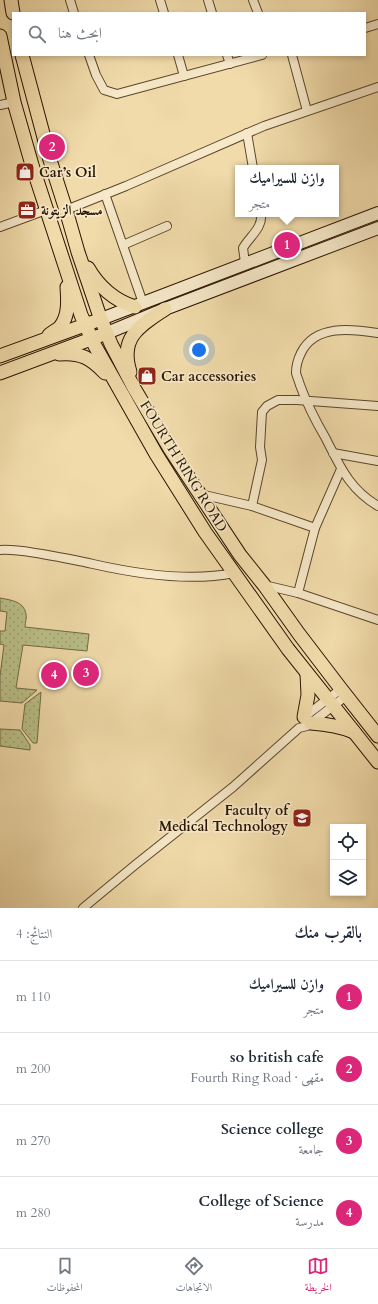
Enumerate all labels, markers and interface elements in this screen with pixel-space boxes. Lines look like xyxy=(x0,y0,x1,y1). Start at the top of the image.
search box xyxy=(12,12,366,56)
icon: search xyxy=(26,23,48,45)
text: ابحث هنا xyxy=(58,23,102,43)
pin: 2 xyxy=(39,132,65,162)
shop icon: Car’s Oil xyxy=(14,161,36,183)
place label: Car’s Oil xyxy=(39,163,96,182)
popup xyxy=(235,165,339,217)
text: وازن للسيراميك xyxy=(249,168,325,188)
text: متجر xyxy=(249,195,270,213)
office icon: مسجد الزيتونة xyxy=(16,199,38,221)
place label: مسجد الزيتونة xyxy=(41,201,103,220)
pin: 1 xyxy=(274,230,300,260)
your location xyxy=(189,340,209,360)
shop icon: Car accessories xyxy=(136,365,158,387)
place label: Car accessories xyxy=(161,367,256,386)
street label: FOURTH RING ROAD xyxy=(135,397,232,535)
pin: 3 xyxy=(73,658,99,688)
pin: 4 xyxy=(41,660,67,690)
place label: Faculty of Medical Technology xyxy=(159,801,290,836)
school or university icon: Faculty of Medical Technology xyxy=(291,807,313,829)
map controls xyxy=(330,824,366,896)
button: locate xyxy=(330,824,366,860)
button: layers xyxy=(330,860,366,896)
text: بالقرب منك xyxy=(295,921,362,944)
text: النتائج: 4 xyxy=(16,925,52,943)
text: وازن للسيراميك xyxy=(249,974,324,994)
text: 110 m xyxy=(16,988,50,1006)
text: 1 xyxy=(346,988,352,1006)
text: متجر xyxy=(303,1001,324,1019)
text: so british cafe xyxy=(230,1047,324,1067)
text: 200 m xyxy=(16,1060,50,1078)
text: 2 xyxy=(346,1060,352,1078)
text: مقهى · Fourth Ring Road xyxy=(191,1069,324,1087)
text: Science college xyxy=(221,1119,324,1139)
text: 270 m xyxy=(16,1132,50,1150)
text: 3 xyxy=(346,1132,352,1150)
text: جامعة xyxy=(298,1141,324,1159)
text: College of Science xyxy=(199,1191,324,1211)
text: 280 m xyxy=(16,1204,50,1222)
text: 4 xyxy=(346,1204,352,1222)
text: مدرسة xyxy=(295,1213,324,1231)
tab: المحفوظات xyxy=(46,1255,83,1298)
tab: الاتجاهات xyxy=(175,1255,212,1298)
tab: الخريطة xyxy=(305,1255,332,1298)

